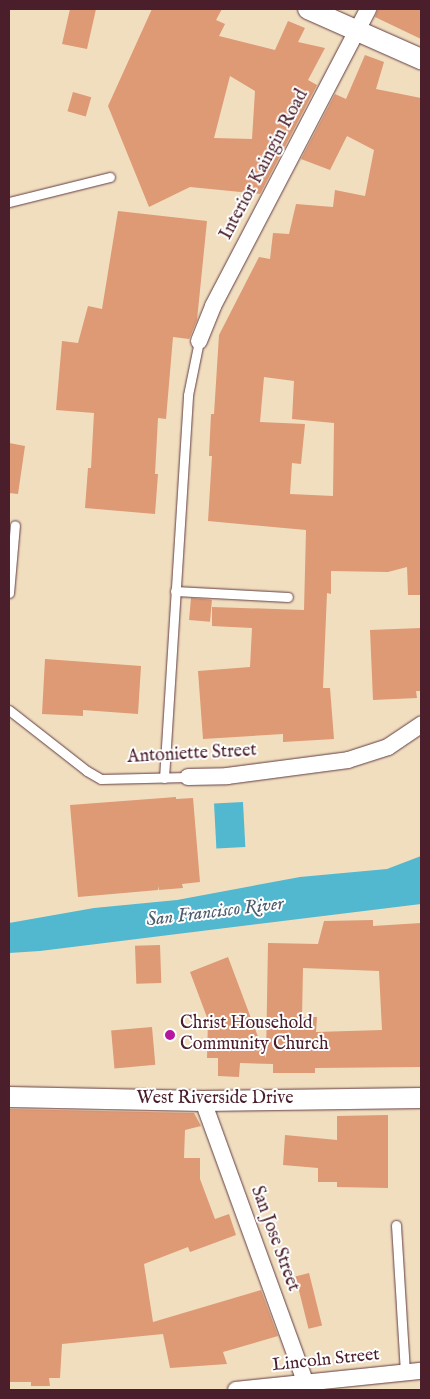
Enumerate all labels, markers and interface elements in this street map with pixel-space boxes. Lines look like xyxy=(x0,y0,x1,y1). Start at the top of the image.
street label: Interior Kaingin Road xyxy=(216,86,314,244)
street label: Antoniette Street xyxy=(127,741,257,769)
water label: San Francisco River xyxy=(145,893,285,933)
place label: Christ Household Community Church xyxy=(180,1014,328,1056)
marker: Christ Household Community Church xyxy=(164,1029,176,1041)
street label: West Riverside Drive xyxy=(137,1088,293,1110)
street label: San Jose Street xyxy=(245,1183,303,1295)
street label: Lincoln Street xyxy=(271,1345,381,1377)

